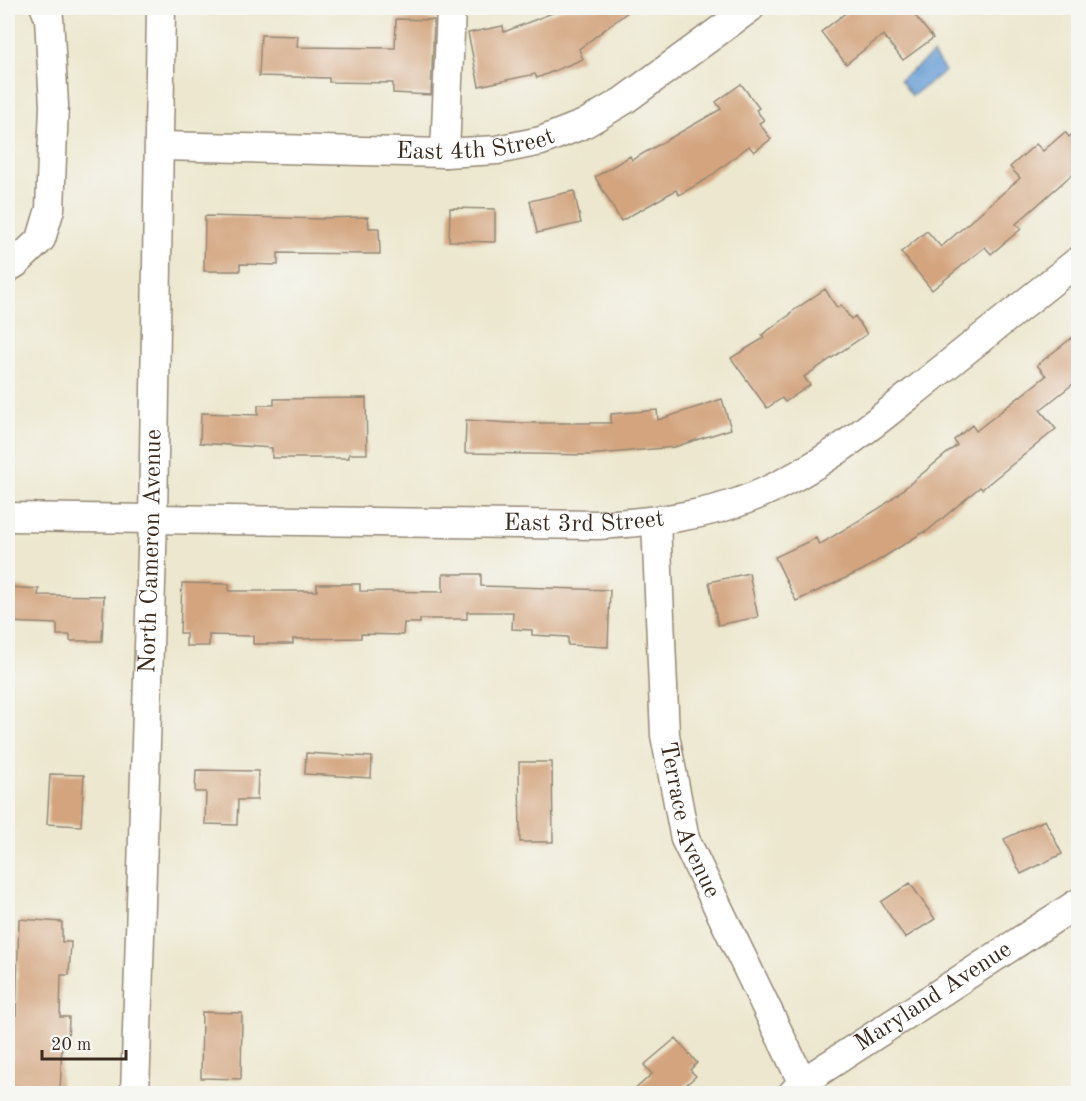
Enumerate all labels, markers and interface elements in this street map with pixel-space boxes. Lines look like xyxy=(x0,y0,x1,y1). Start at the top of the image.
street label: East 4th Street xyxy=(396,125,558,165)
street label: North Cameron Avenue xyxy=(136,429,166,674)
street label: East 3rd Street xyxy=(503,507,666,537)
street label: Terrace Avenue xyxy=(655,740,724,902)
street label: Maryland Avenue xyxy=(851,938,1016,1057)
scale bar xyxy=(42,1023,126,1061)
text: 20 m xyxy=(51,1036,91,1054)

